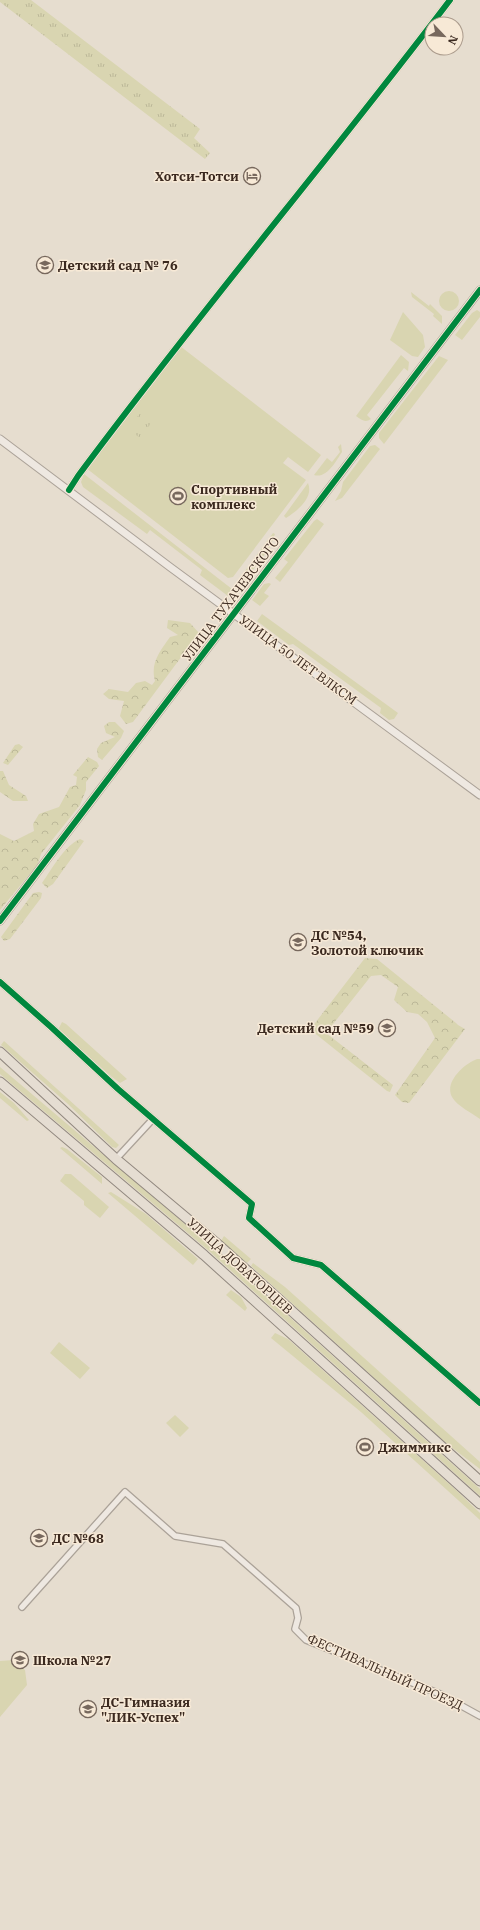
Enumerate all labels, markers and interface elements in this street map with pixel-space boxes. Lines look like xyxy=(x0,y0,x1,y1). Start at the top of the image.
north arrow xyxy=(424,16,464,56)
text: N xyxy=(445,33,461,47)
hotel icon: Хотси-Тотси xyxy=(242,166,262,186)
place label: Хотси-Тотси xyxy=(155,168,239,185)
school or university icon: Детский сад № 76 xyxy=(35,255,55,275)
place label: Детский сад № 76 xyxy=(58,257,178,274)
place label: Спортивный комплекс xyxy=(191,481,278,513)
sports icon: Спортивный комплекс xyxy=(168,486,188,506)
street label: УЛИЦА ТУХАЧЕВСКОГО xyxy=(179,533,283,665)
street label: УЛИЦА 50 ЛЕТ ВЛКСМ xyxy=(236,611,360,709)
place label: ДС №54, Золотой ключик xyxy=(311,927,424,959)
school or university icon: ДС №54, Золотой ключик xyxy=(288,932,308,952)
school or university icon: Детский сад №59 xyxy=(377,1018,397,1038)
place label: Детский сад №59 xyxy=(257,1020,374,1037)
street label: УЛИЦА ДОВАТОРЦЕВ xyxy=(184,1214,296,1318)
sports icon: Джиммикс xyxy=(355,1437,375,1457)
place label: Джиммикс xyxy=(378,1439,451,1456)
school or university icon: ДС №68 xyxy=(29,1528,49,1548)
place label: ДС №68 xyxy=(52,1530,104,1547)
street label: ФЕСТИВАЛЬНЫЙ ПРОЕЗД xyxy=(305,1630,466,1714)
school or university icon: Школа №27 xyxy=(10,1650,30,1670)
place label: Школа №27 xyxy=(33,1652,112,1669)
place label: ДС-Гимназия "ЛИК-Успех" xyxy=(101,1694,190,1726)
school or university icon: ДС-Гимназия "ЛИК-Успех" xyxy=(78,1699,98,1719)

